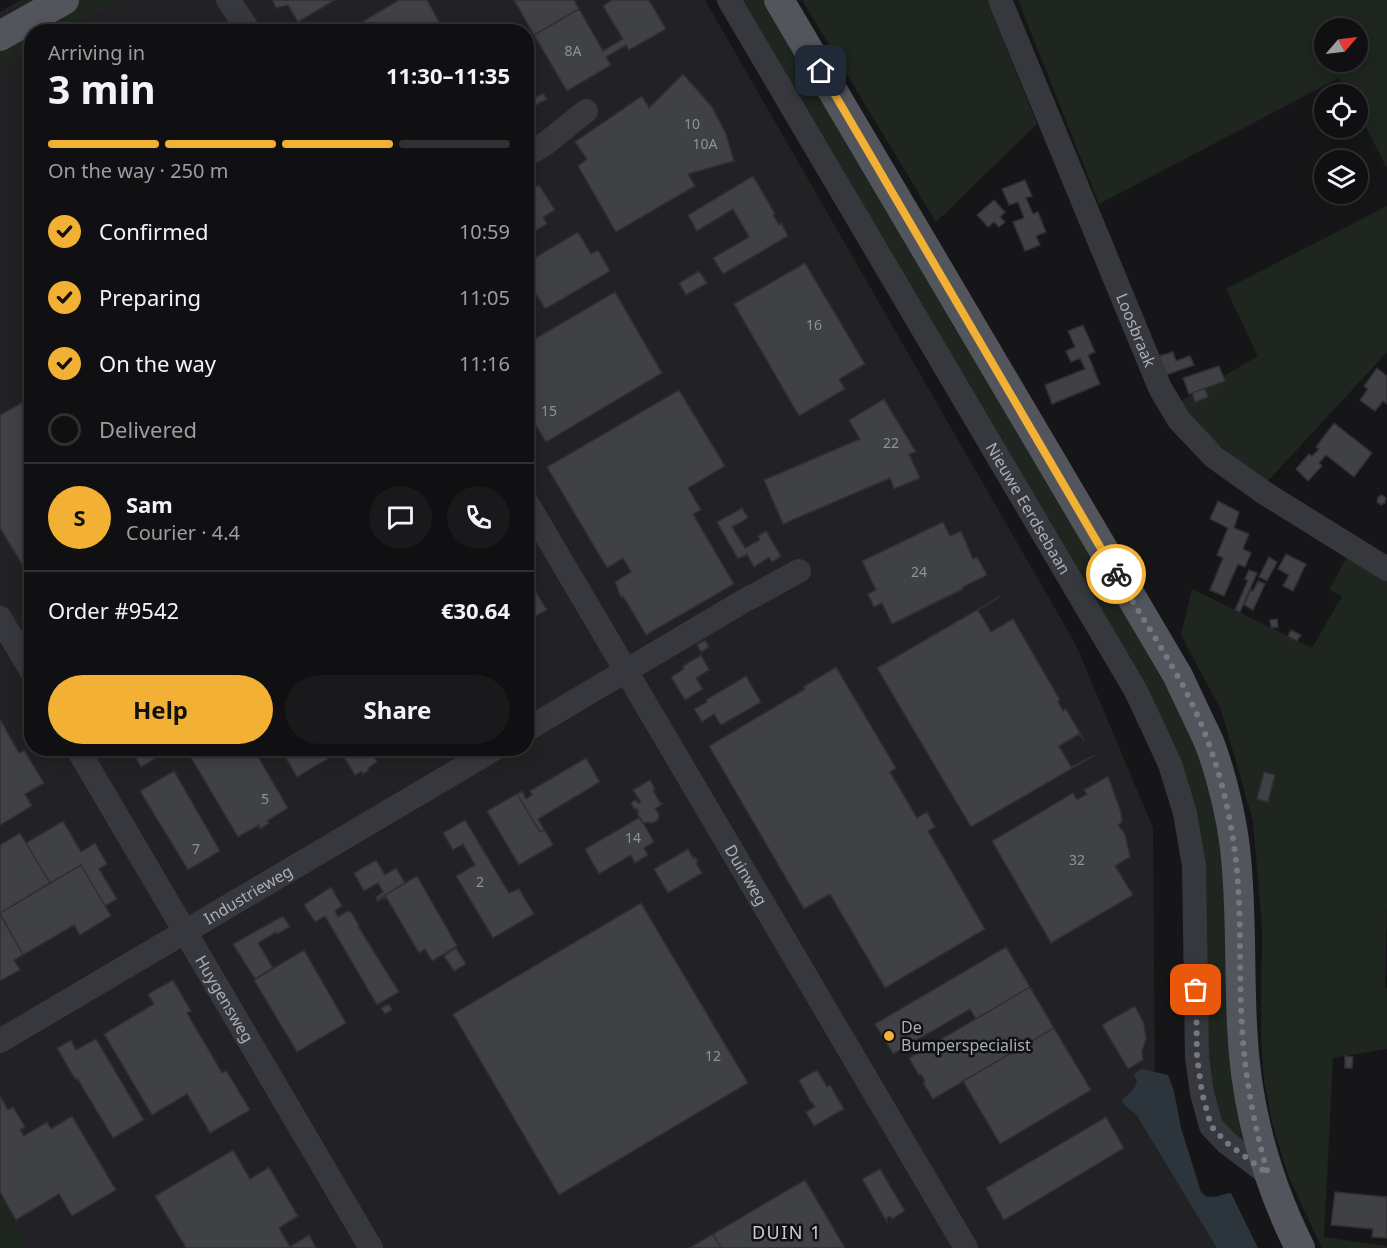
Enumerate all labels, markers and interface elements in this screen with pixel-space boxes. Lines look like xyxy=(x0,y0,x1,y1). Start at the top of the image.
north arrow xyxy=(1314,18,1368,72)
map controls xyxy=(1314,18,1368,204)
text: Arriving in xyxy=(48,39,145,66)
house number: 8A xyxy=(565,41,582,60)
pin xyxy=(795,45,846,96)
icon: home xyxy=(804,54,837,87)
text: 11:30–11:35 xyxy=(386,60,510,90)
text: 3 min xyxy=(48,62,155,115)
button: locate xyxy=(1314,84,1368,138)
house number: 10 xyxy=(684,114,700,133)
house number: 10A xyxy=(693,134,718,153)
button: layers xyxy=(1314,150,1368,204)
text: On the way · 250 m xyxy=(48,157,228,184)
icon: check xyxy=(48,215,81,248)
text: Confirmed xyxy=(99,216,209,246)
text: 10:59 xyxy=(459,218,510,245)
icon: check xyxy=(48,281,81,314)
text: Preparing xyxy=(99,282,201,312)
text: 11:05 xyxy=(459,284,510,311)
street label: Loosbraak xyxy=(1111,290,1161,371)
house number: 16 xyxy=(806,315,822,334)
icon: check xyxy=(48,347,81,380)
text: On the way xyxy=(99,348,216,378)
text: 11:16 xyxy=(459,350,510,377)
house number: 15 xyxy=(541,401,557,420)
text: Delivered xyxy=(99,414,197,444)
house number: 22 xyxy=(883,433,899,452)
street label: Nieuwe Eerdsebaan xyxy=(981,438,1076,578)
button: chat xyxy=(369,486,432,549)
button: phone xyxy=(447,486,510,549)
text: Sam xyxy=(126,489,173,519)
text: S xyxy=(73,502,86,532)
text: Courier · 4.4 xyxy=(126,519,240,546)
courier xyxy=(1086,544,1146,604)
icon: bike xyxy=(1100,558,1133,591)
house number: 24 xyxy=(911,562,927,581)
text: Order #9542 xyxy=(48,595,179,625)
text: €30.64 xyxy=(441,595,510,625)
button: Help xyxy=(48,675,273,744)
button: Share xyxy=(285,675,510,744)
house number: 5 xyxy=(261,789,269,808)
house number: 14 xyxy=(625,828,641,847)
house number: 7 xyxy=(192,839,200,858)
street label: Duinweg xyxy=(720,840,773,909)
house number: 32 xyxy=(1069,850,1085,869)
street label: Industrieweg xyxy=(200,860,296,929)
house number: 2 xyxy=(476,872,484,891)
street label: Huygensweg xyxy=(190,951,259,1047)
pin xyxy=(1170,964,1221,1015)
icon: bag xyxy=(1179,973,1212,1006)
place label: De Bumperspecialist xyxy=(901,1016,1031,1056)
marker: De Bumperspecialist xyxy=(882,1029,896,1043)
house number: 12 xyxy=(705,1046,721,1065)
district label: DUIN 1 xyxy=(752,1220,822,1244)

